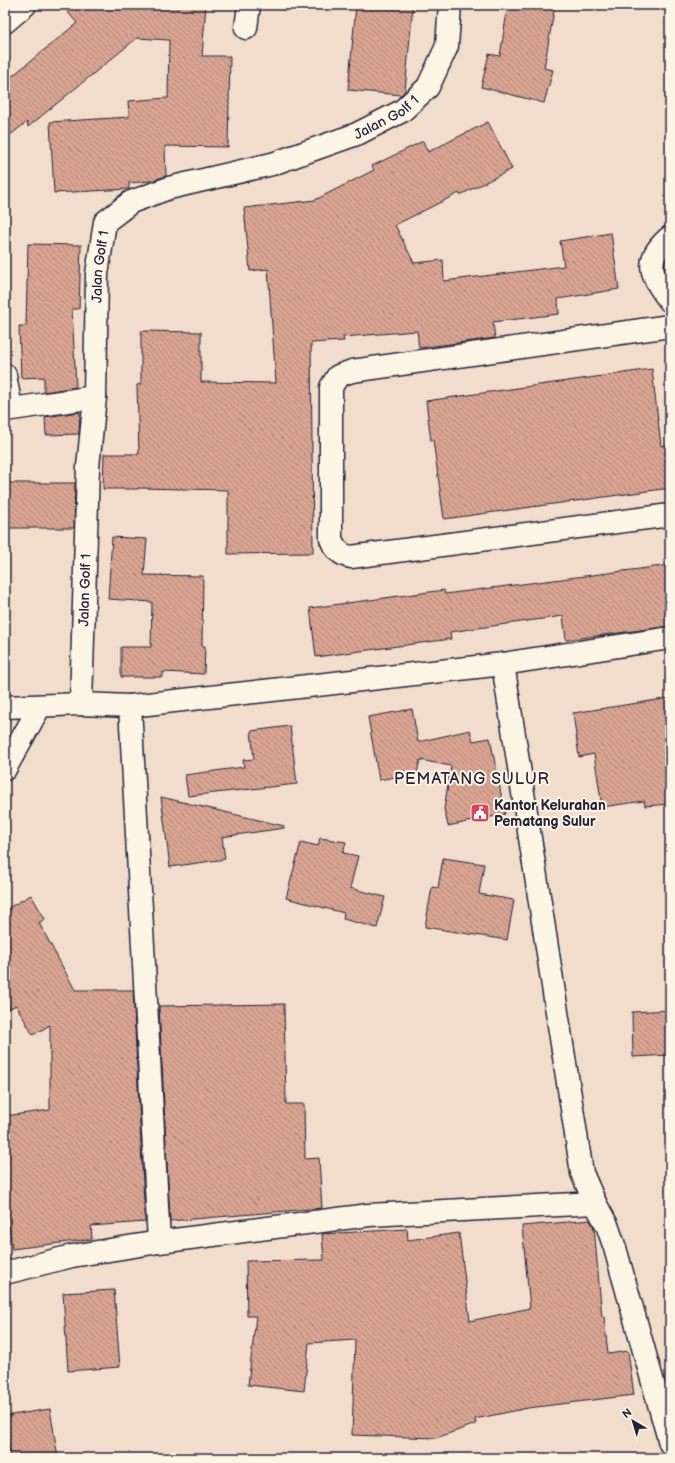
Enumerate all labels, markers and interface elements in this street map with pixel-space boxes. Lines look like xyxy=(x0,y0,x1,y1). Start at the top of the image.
street label: Jalan Golf 1 xyxy=(351,91,422,143)
street label: Jalan Golf 1 xyxy=(88,229,112,303)
street label: Jalan Golf 1 xyxy=(75,553,94,627)
district label: PEMATANG SULUR xyxy=(394,770,550,789)
place label: Kantor Kelurahan Pematang Sulur xyxy=(494,797,606,830)
public building icon: Kantor Kelurahan Pematang Sulur xyxy=(469,802,491,824)
north arrow xyxy=(613,1401,653,1441)
text: N xyxy=(620,1406,634,1421)

